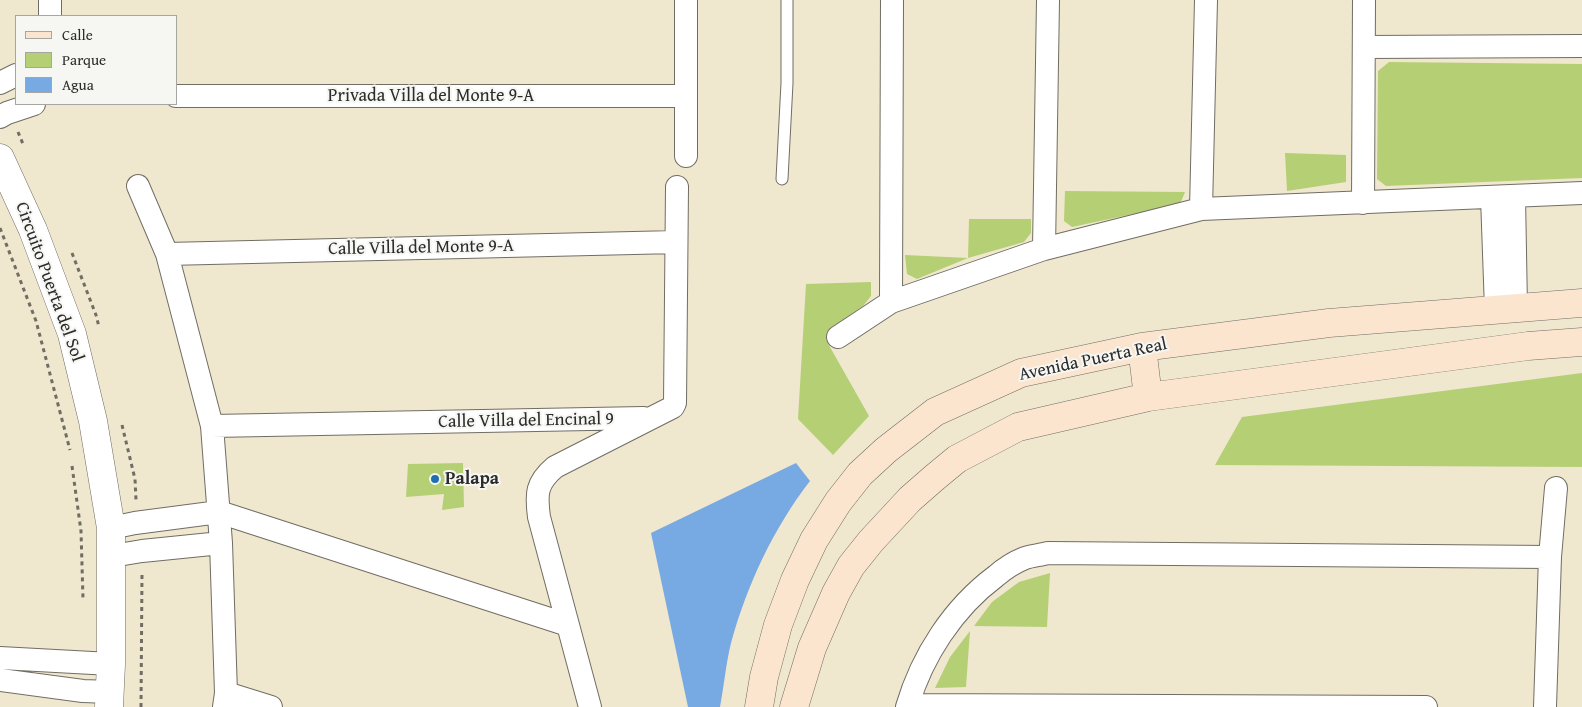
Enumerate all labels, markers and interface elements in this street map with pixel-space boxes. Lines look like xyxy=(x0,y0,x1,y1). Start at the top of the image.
legend xyxy=(15,15,178,105)
text: Calle xyxy=(62,24,93,45)
text: Parque xyxy=(62,49,106,70)
text: Agua xyxy=(62,74,94,95)
street label: Privada Villa del Monte 9-A xyxy=(328,85,534,107)
street label: Circuito Puerta del Sol xyxy=(10,199,88,365)
street label: Calle Villa del Monte 9-A xyxy=(328,236,514,260)
street label: Avenida Puerta Real xyxy=(1017,334,1169,386)
street label: Calle Villa del Encinal 9 xyxy=(438,409,614,433)
place label: Palapa xyxy=(445,468,499,490)
marker: Palapa xyxy=(429,473,441,485)

